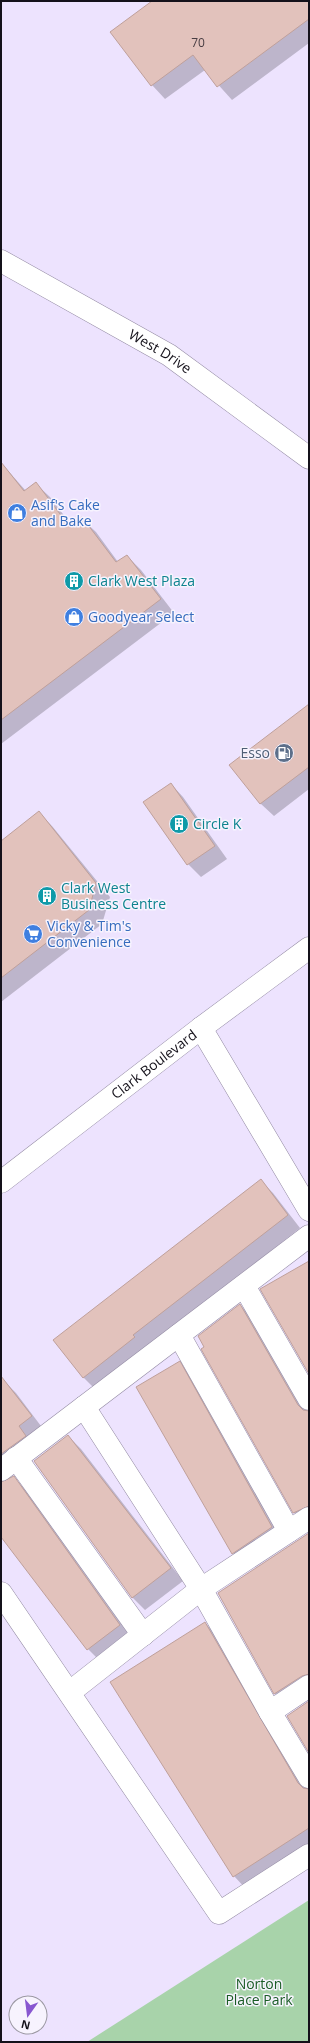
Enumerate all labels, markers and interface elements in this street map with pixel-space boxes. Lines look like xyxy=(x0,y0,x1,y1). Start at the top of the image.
house number: 70 xyxy=(191,34,205,51)
street label: West Drive xyxy=(126,324,196,378)
place label: Asif's Cake and Bake xyxy=(31,495,100,530)
shop icon: Asif's Cake and Bake xyxy=(6,502,28,524)
building icon: Clark West Plaza xyxy=(63,570,85,592)
place label: Clark West Plaza xyxy=(88,571,195,590)
shop icon: Goodyear Select xyxy=(63,606,85,628)
place label: Goodyear Select xyxy=(88,607,194,626)
fuel station icon: Esso xyxy=(273,742,295,764)
place label: Esso xyxy=(240,743,270,762)
building icon: Circle K xyxy=(168,813,190,835)
place label: Circle K xyxy=(193,814,242,833)
place label: Clark West Business Centre xyxy=(61,878,166,913)
building icon: Clark West Business Centre xyxy=(36,885,58,907)
place label: Vicky & Tim's Convenience xyxy=(47,916,132,951)
supermarket icon: Vicky & Tim's Convenience xyxy=(22,923,44,945)
street label: Clark Boulevard xyxy=(107,1025,200,1103)
park label: Norton Place Park xyxy=(225,1974,293,2009)
north arrow xyxy=(8,1995,48,2035)
text: N xyxy=(19,2017,32,2034)

